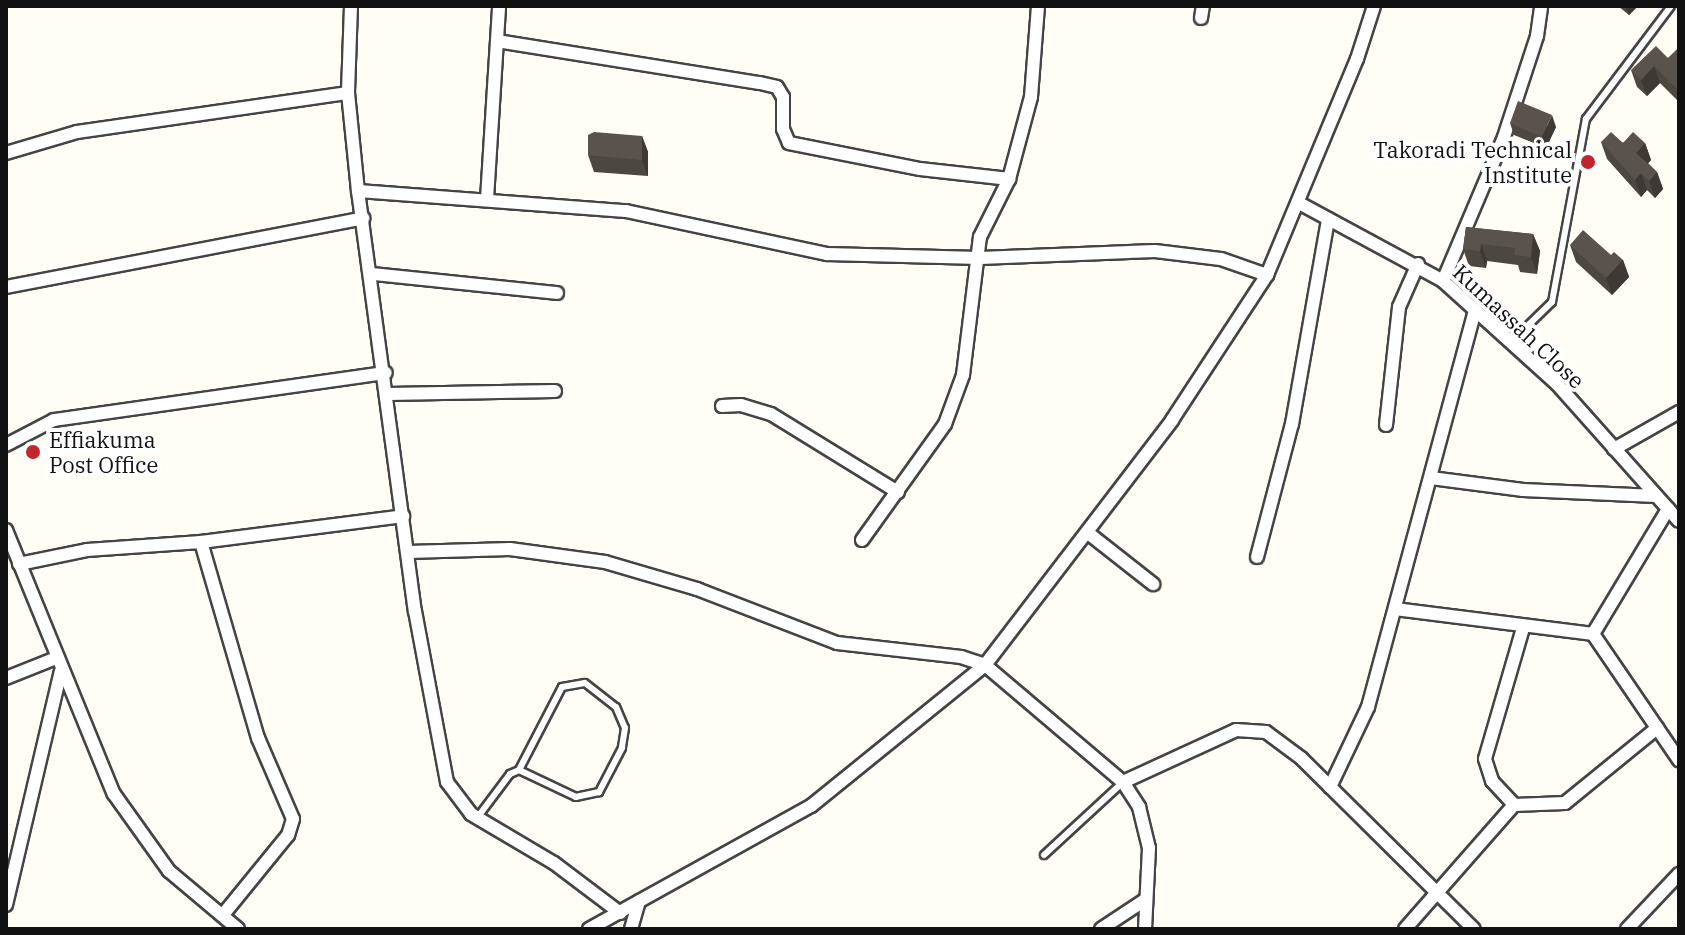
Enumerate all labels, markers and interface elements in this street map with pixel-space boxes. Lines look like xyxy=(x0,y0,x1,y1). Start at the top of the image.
place label: Takoradi Technical Institute xyxy=(1373,136,1572,188)
marker: Takoradi Technical Institute xyxy=(1579,153,1597,171)
street label: Kumassah Close xyxy=(1448,259,1590,393)
place label: Effiakuma Post Office xyxy=(49,426,158,478)
marker: Effiakuma Post Office xyxy=(24,443,42,461)

